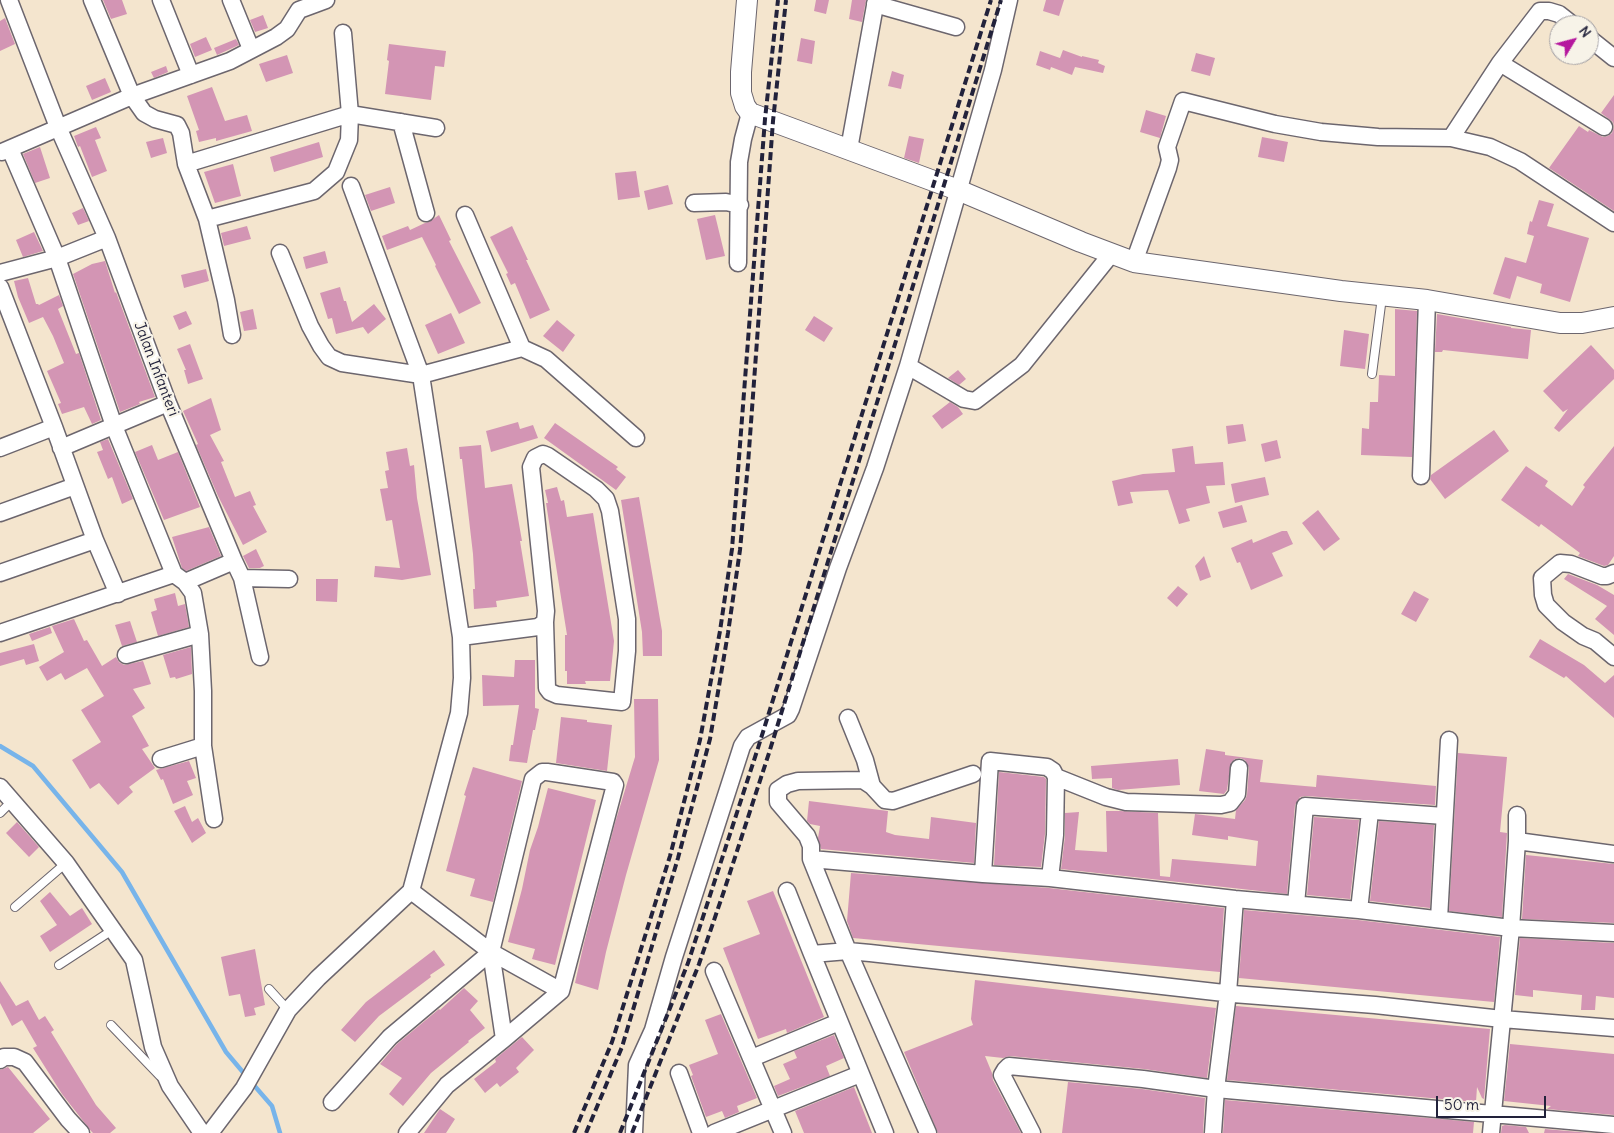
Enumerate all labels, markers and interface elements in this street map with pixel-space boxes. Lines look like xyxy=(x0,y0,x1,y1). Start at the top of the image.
north arrow xyxy=(1549,15,1599,65)
text: N xyxy=(1575,22,1595,41)
street label: Jalan Infanteri xyxy=(130,319,182,419)
scale bar xyxy=(1439,1086,1549,1118)
text: 50 m xyxy=(1444,1095,1479,1114)

